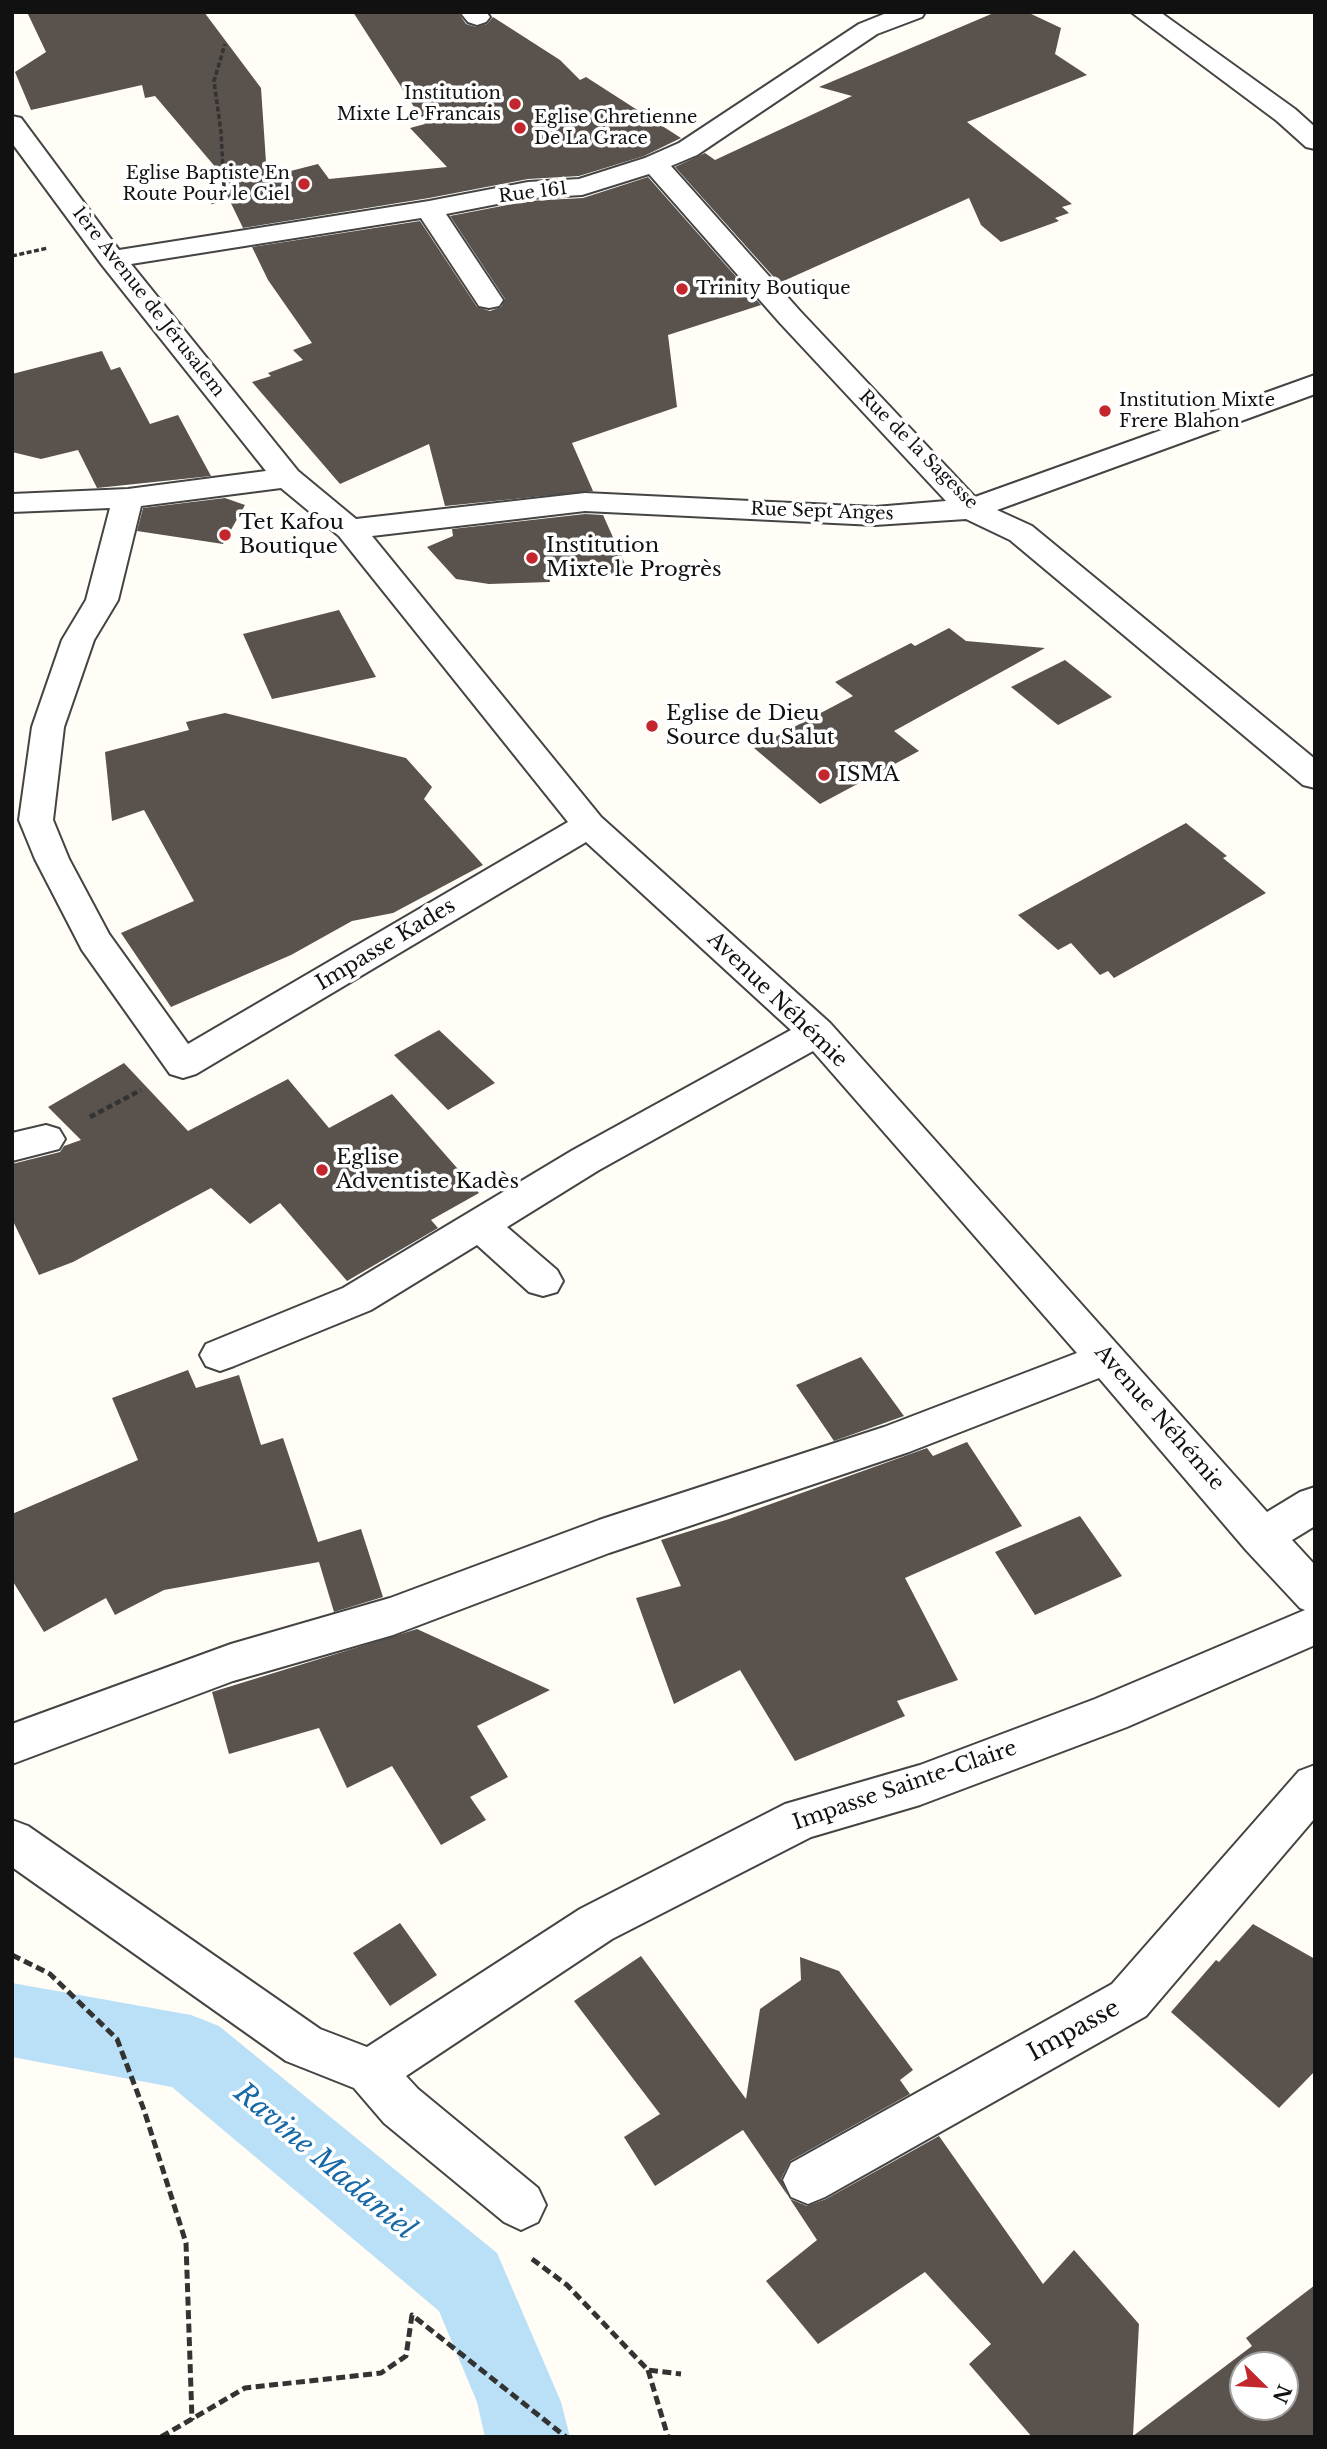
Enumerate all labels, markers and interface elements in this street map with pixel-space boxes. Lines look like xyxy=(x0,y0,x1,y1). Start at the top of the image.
place label: Institution Mixte Le Francais xyxy=(337,83,501,126)
marker: Institution Mixte Le Francais xyxy=(507,96,523,112)
place label: Eglise Chretienne De La Grace xyxy=(534,107,697,150)
marker: Eglise Chretienne De La Grace xyxy=(512,120,528,136)
place label: Eglise Baptiste En Route Pour le Ciel xyxy=(122,163,290,206)
marker: Eglise Baptiste En Route Pour le Ciel xyxy=(296,176,312,192)
street label: Rue 161 xyxy=(497,178,569,208)
street label: 1ère Avenue de Jérusalem xyxy=(67,203,229,401)
place label: Trinity Boutique xyxy=(696,278,851,300)
marker: Trinity Boutique xyxy=(674,281,690,297)
street label: Rue de la Sagesse xyxy=(854,386,982,514)
place label: Institution Mixte Frere Blahon xyxy=(1119,390,1275,432)
marker: Institution Mixte Frere Blahon xyxy=(1097,403,1113,419)
street label: Rue Sept Anges xyxy=(750,499,894,525)
place label: Tet Kafou Boutique xyxy=(239,510,344,560)
marker: Tet Kafou Boutique xyxy=(217,527,233,543)
place label: Institution Mixte le Progrès xyxy=(546,533,722,583)
marker: Institution Mixte le Progrès xyxy=(524,550,540,566)
place label: Eglise de Dieu Source du Salut xyxy=(666,701,835,751)
marker: Eglise de Dieu Source du Salut xyxy=(644,718,660,734)
place label: ISMA xyxy=(838,762,899,788)
marker: ISMA xyxy=(816,767,832,783)
street label: Impasse Kades xyxy=(312,894,460,996)
street label: Avenue Néhémie xyxy=(702,927,852,1073)
place label: Eglise Adventiste Kadès xyxy=(336,1145,519,1195)
marker: Eglise Adventiste Kadès xyxy=(314,1162,330,1178)
street label: Avenue Néhémie xyxy=(1089,1340,1229,1496)
street label: Impasse Sainte-Claire xyxy=(790,1736,1020,1836)
street label: Impasse xyxy=(1023,1994,1125,2068)
water label: Ravine Madaniel xyxy=(227,2077,421,2247)
north arrow xyxy=(1229,2351,1299,2421)
text: N xyxy=(1268,2381,1296,2407)

